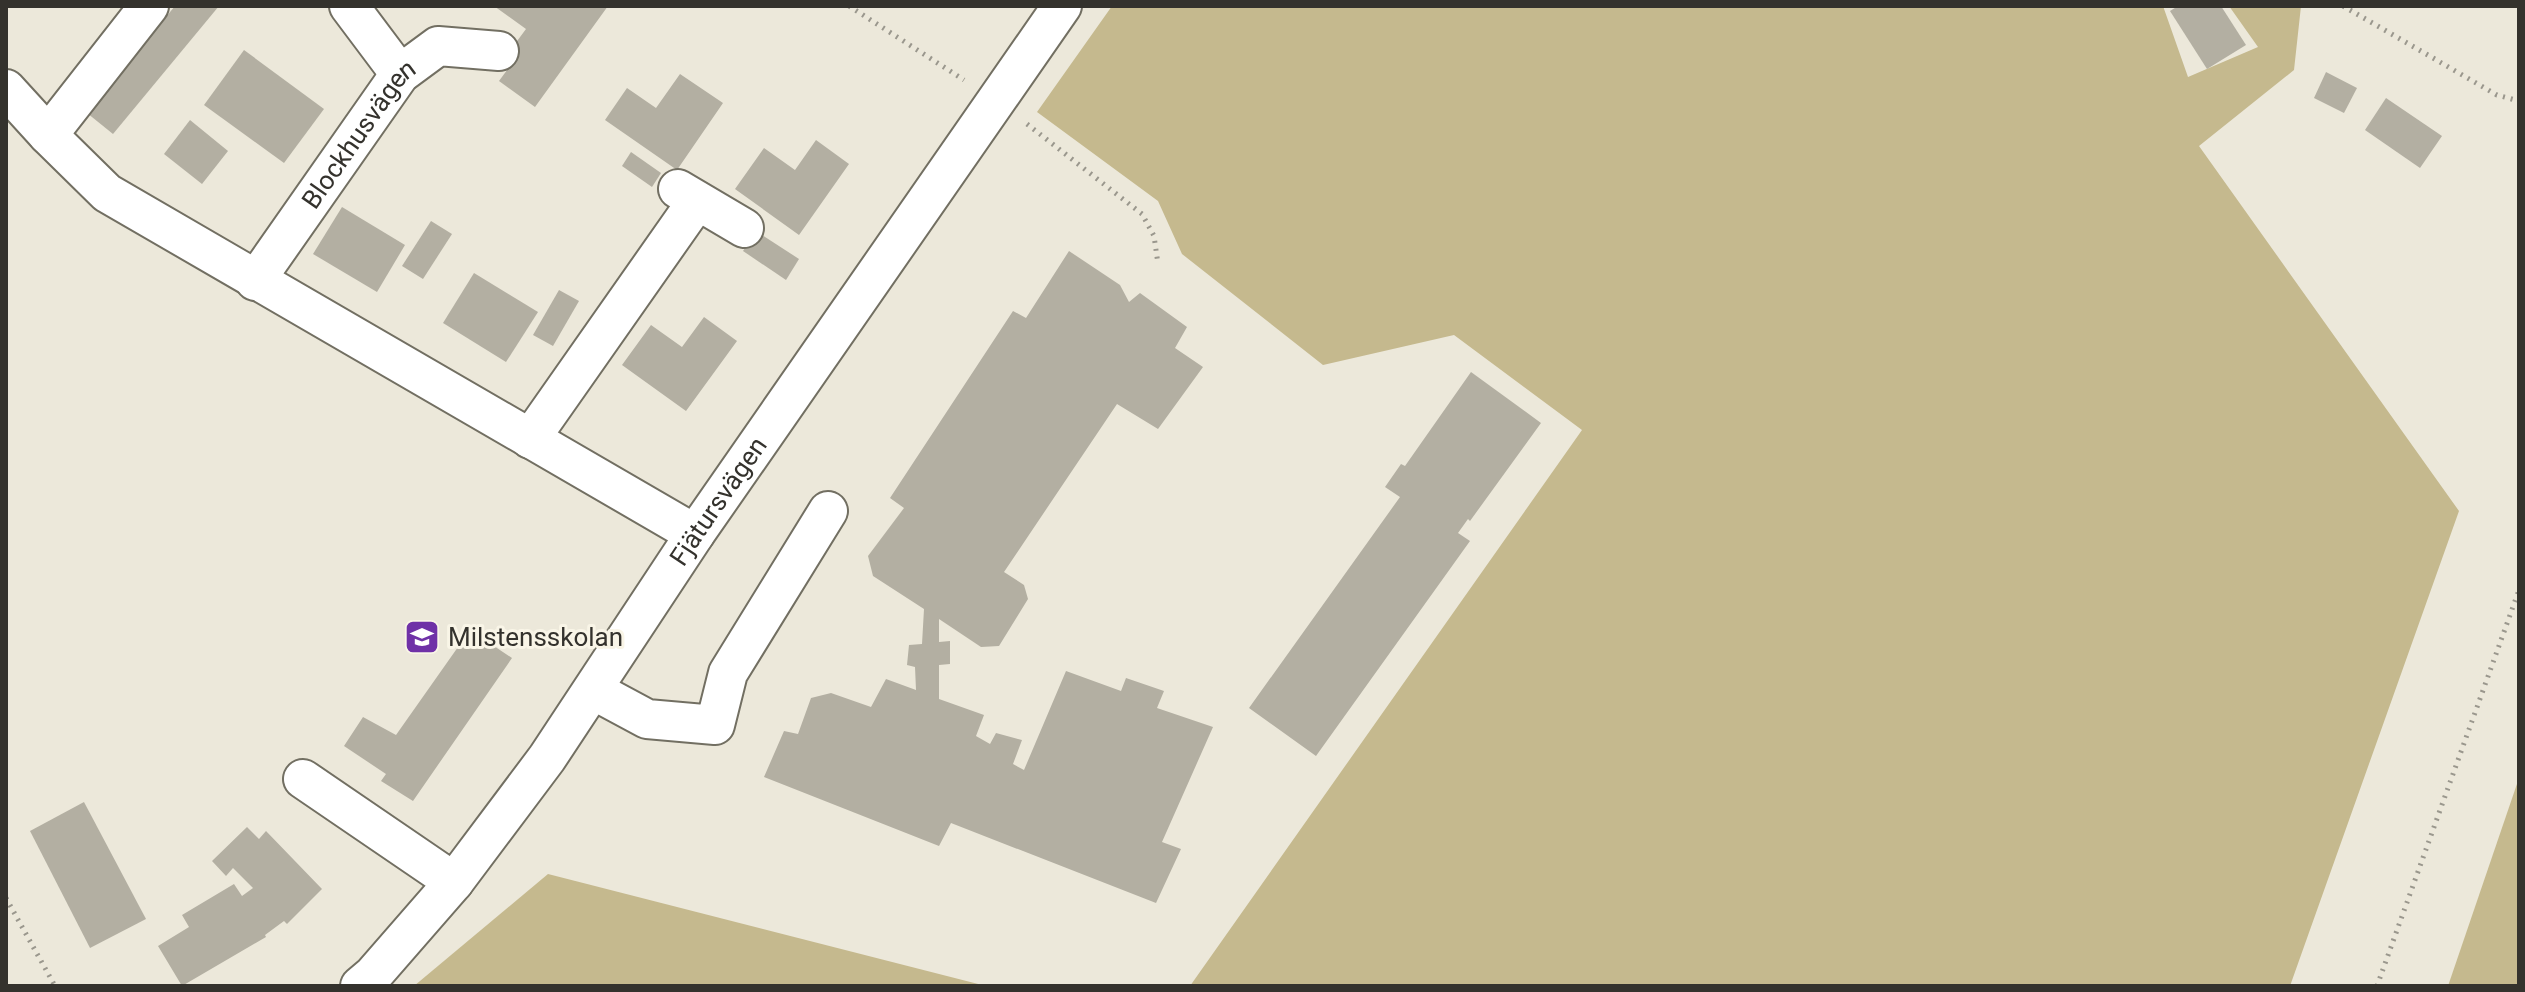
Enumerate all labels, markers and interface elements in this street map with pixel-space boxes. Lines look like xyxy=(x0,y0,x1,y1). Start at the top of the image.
street label: Blockhusvägen xyxy=(296,53,421,214)
street label: Fjätursvägen xyxy=(664,431,773,571)
school or university icon: Milstensskolan xyxy=(403,618,441,656)
place label: Milstensskolan xyxy=(448,622,623,652)

